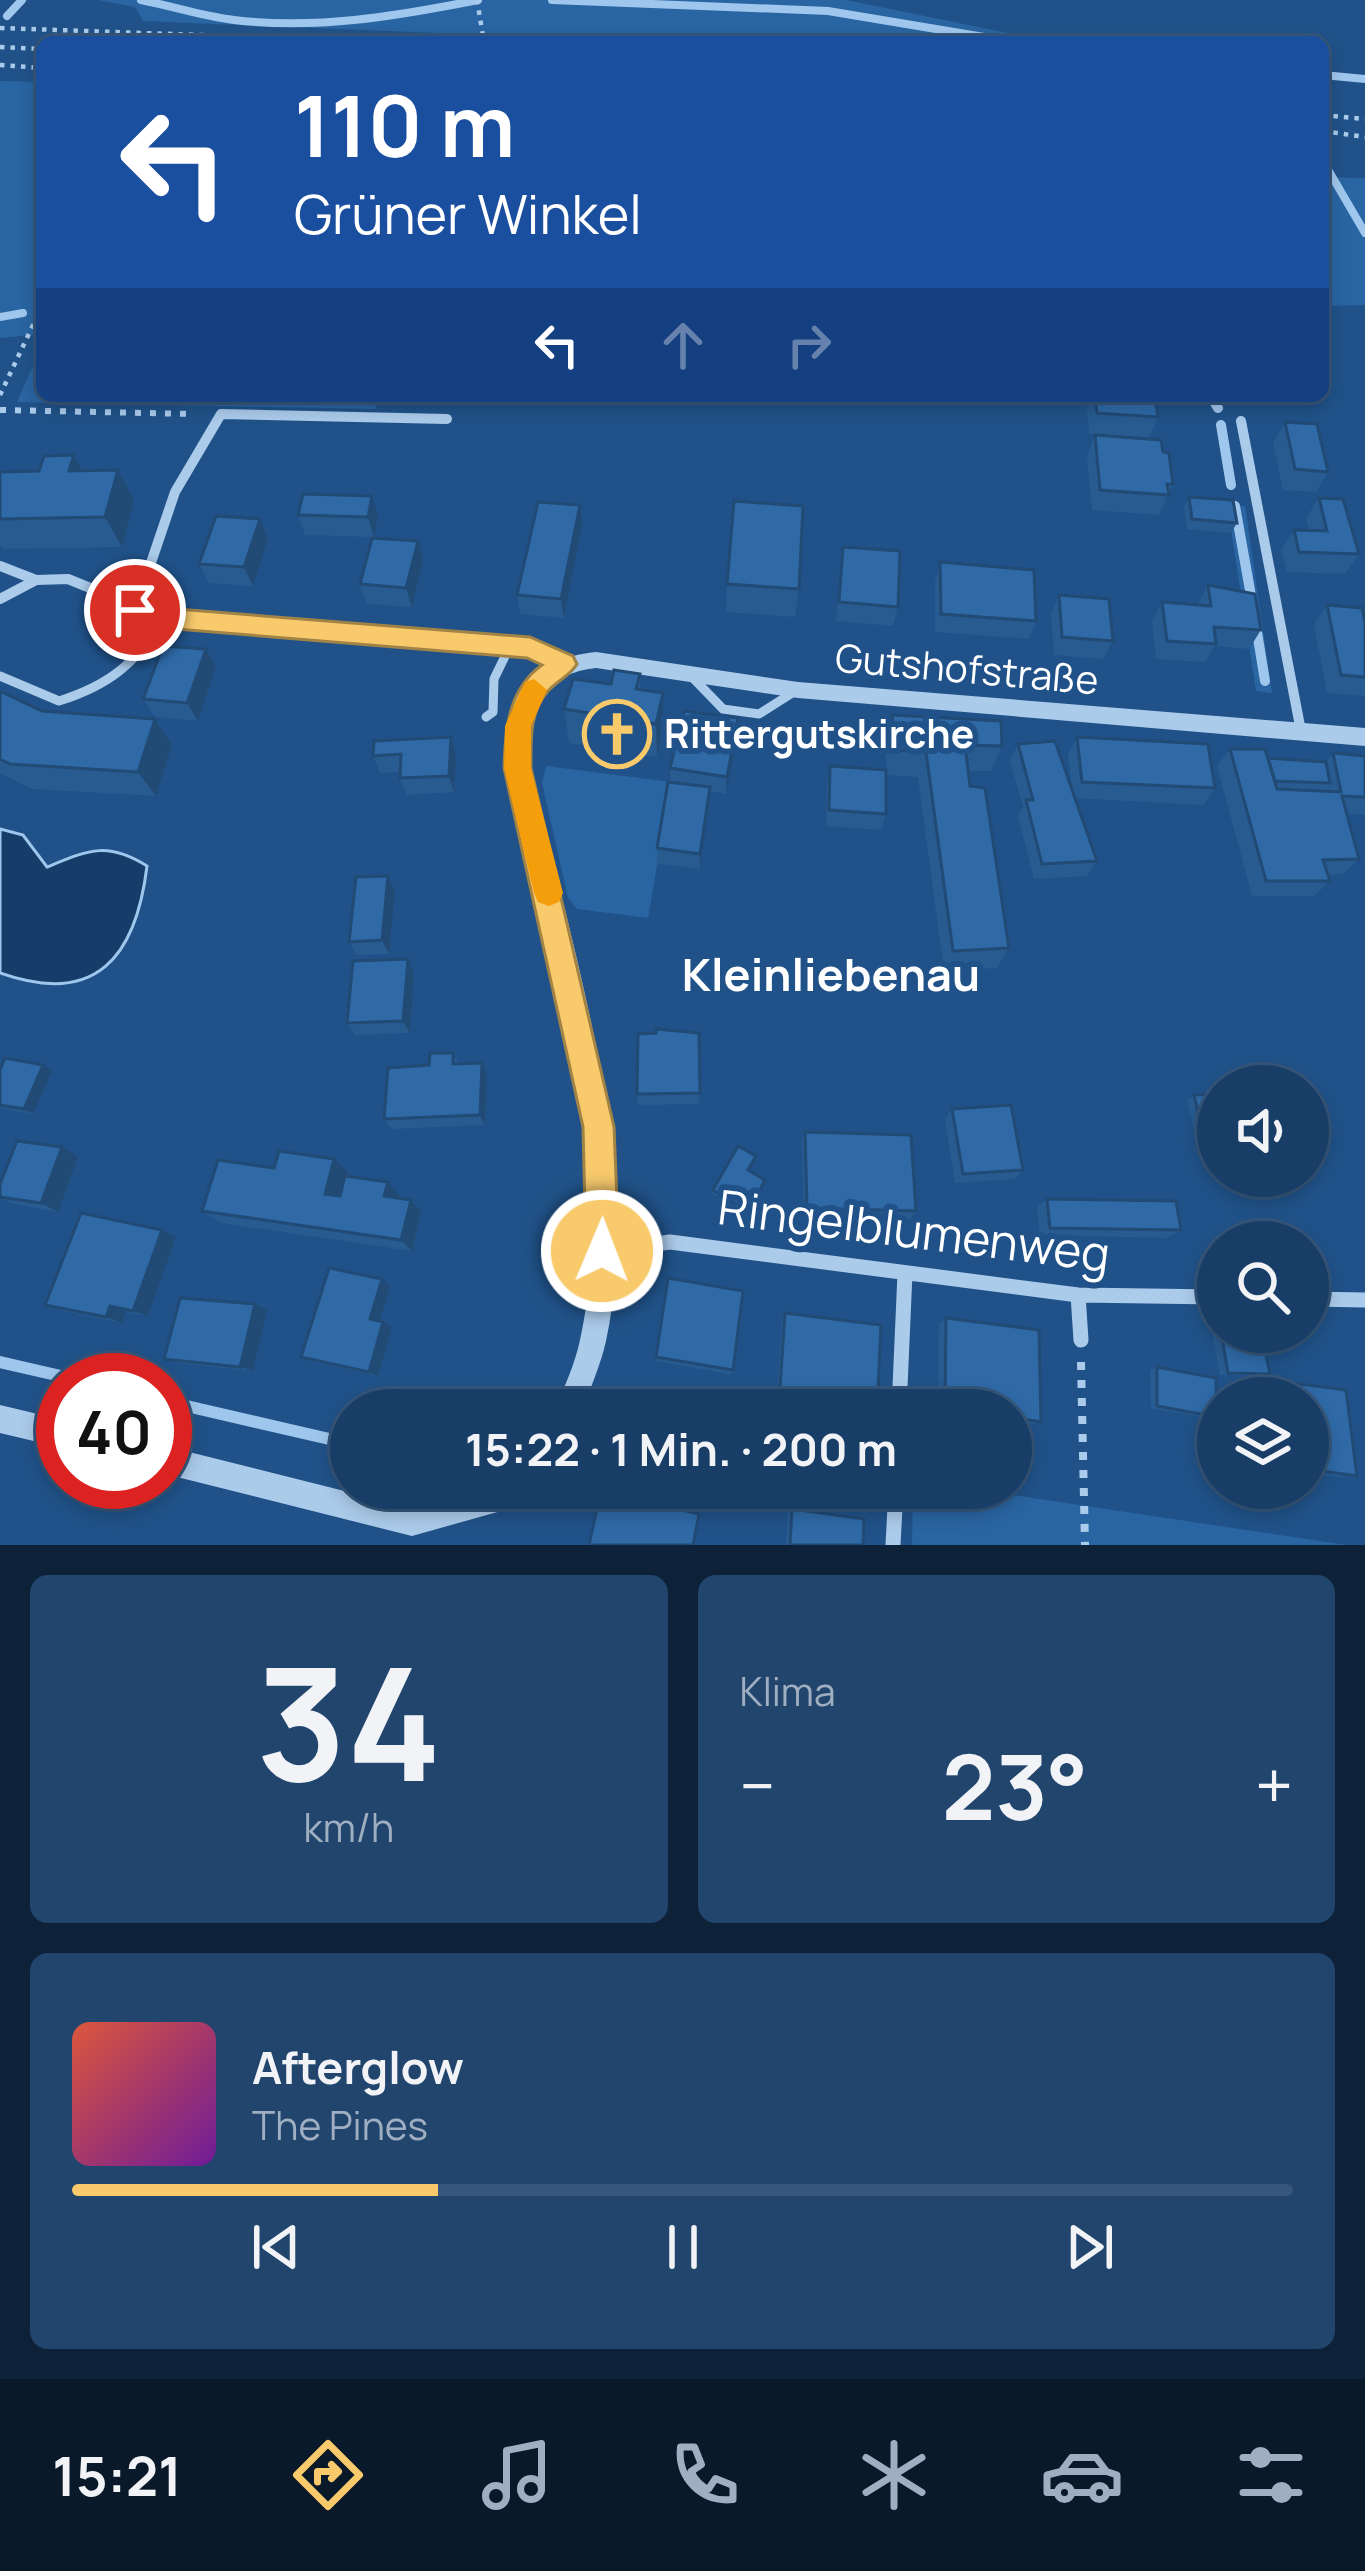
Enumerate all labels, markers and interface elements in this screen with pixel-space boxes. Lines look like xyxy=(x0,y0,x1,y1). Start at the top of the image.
text: 110 m xyxy=(294,67,515,182)
icon: left xyxy=(96,84,252,240)
text: Grüner Winkel xyxy=(294,176,642,250)
icon: left xyxy=(524,312,590,378)
icon: ahead xyxy=(650,312,716,378)
icon: right xyxy=(776,312,842,378)
pin xyxy=(84,559,186,661)
icon: arrive xyxy=(102,577,168,643)
street label: Gutshofstraße xyxy=(833,630,1101,706)
church icon: Rittergutskirche xyxy=(582,699,652,769)
place label: Rittergutskirche xyxy=(664,706,974,760)
district label: Kleinliebenau xyxy=(682,943,980,1005)
map controls xyxy=(1197,1065,1329,1509)
button: sound xyxy=(1197,1065,1329,1197)
street label: Ringelblumenweg xyxy=(714,1173,1114,1286)
position arrow xyxy=(539,1188,665,1314)
button: search xyxy=(1197,1221,1329,1353)
speed limit sign: 40 xyxy=(36,1353,192,1509)
button: layers xyxy=(1197,1377,1329,1509)
text: 15:22 · 1 Min. · 200 m xyxy=(465,1418,897,1480)
text: 34 xyxy=(256,1615,442,1828)
text: Klima xyxy=(740,1664,836,1718)
text: 23° xyxy=(942,1724,1088,1847)
text: − xyxy=(740,1740,775,1830)
text: + xyxy=(1255,1740,1293,1830)
text: km/h xyxy=(303,1800,394,1854)
text: Afterglow xyxy=(252,2036,464,2098)
text: The Pines xyxy=(252,2098,428,2152)
icon: previous xyxy=(243,2214,309,2280)
icon: pause xyxy=(650,2214,716,2280)
icon: next xyxy=(1057,2214,1123,2280)
icon: directions xyxy=(286,2433,370,2517)
icon: music xyxy=(475,2433,559,2517)
icon: phone xyxy=(663,2433,747,2517)
icon: climate xyxy=(852,2433,936,2517)
icon: car xyxy=(1040,2433,1124,2517)
icon: filters xyxy=(1229,2433,1313,2517)
text: 15:21 xyxy=(52,2438,182,2512)

